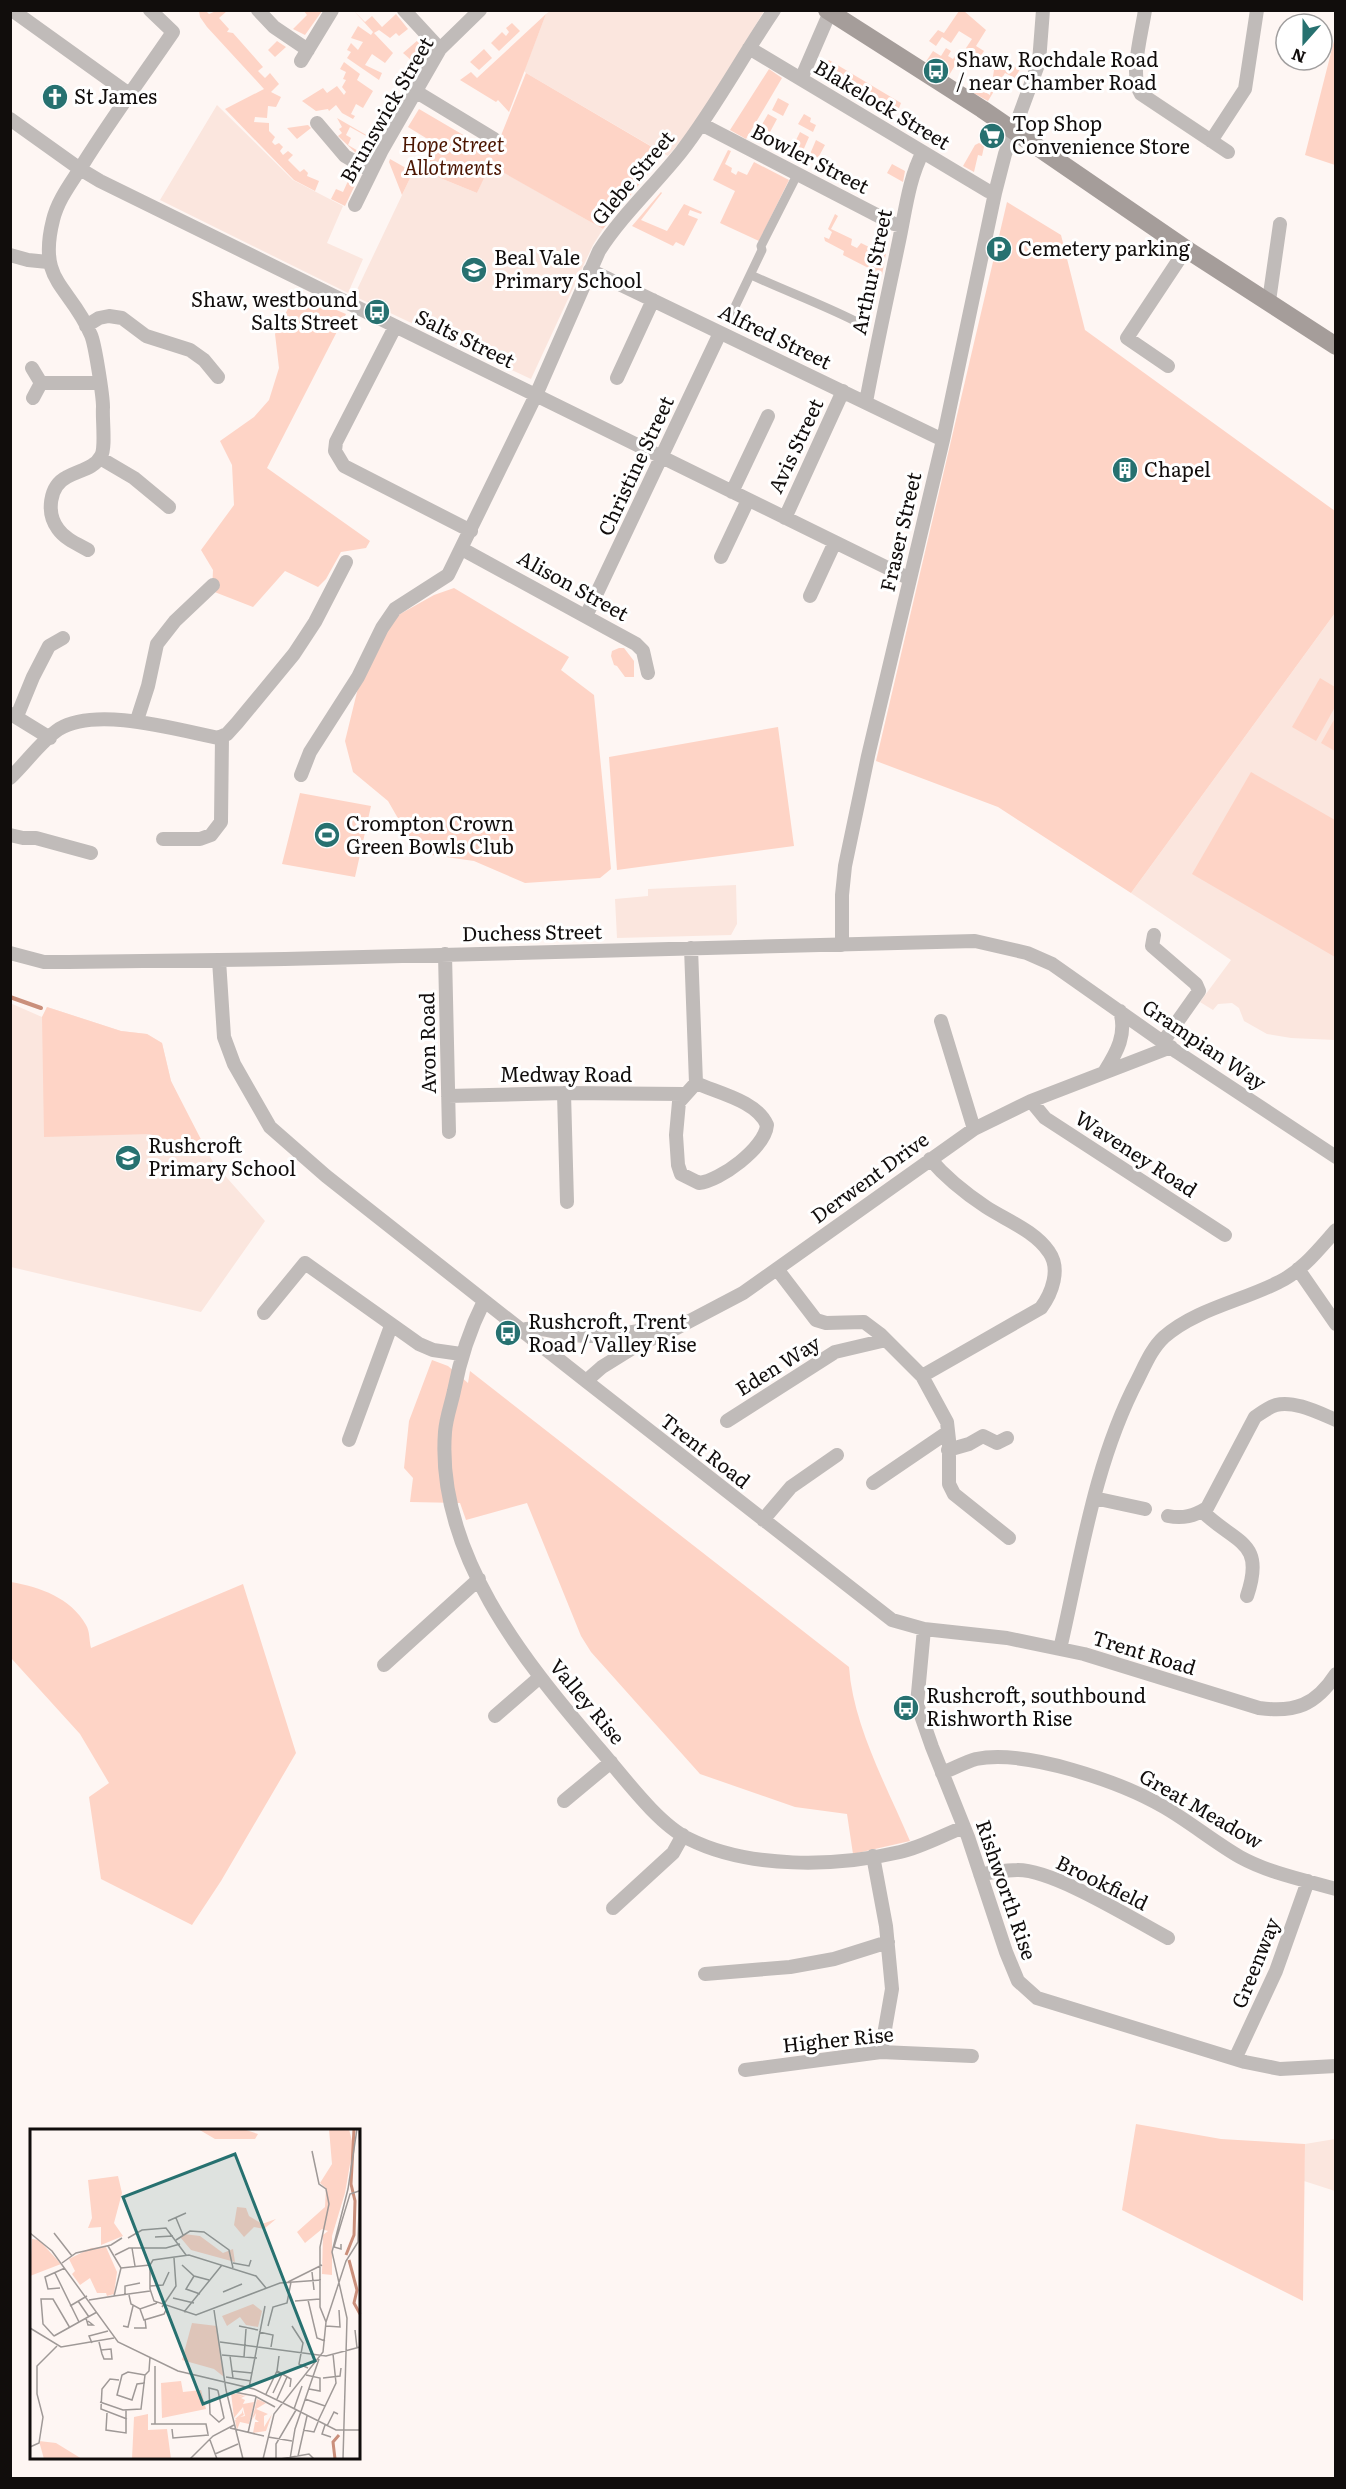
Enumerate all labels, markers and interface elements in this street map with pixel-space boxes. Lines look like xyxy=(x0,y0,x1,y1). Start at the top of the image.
north arrow xyxy=(1274,12,1334,72)
street label: Brunswick Street xyxy=(331,30,439,188)
place label: Shaw, Rochdale Road / near Chamber Road xyxy=(956,43,1158,96)
text: N xyxy=(1288,43,1309,71)
street label: Blakelock Street xyxy=(809,51,957,156)
bus stop icon: Shaw, Rochdale Road / near Chamber Road xyxy=(921,56,951,86)
place label: St James xyxy=(74,80,157,110)
church icon: St James xyxy=(40,82,70,112)
place label: Top Shop Convenience Store xyxy=(1012,107,1190,160)
street label: Bowler Street xyxy=(747,115,875,200)
supermarket icon: Top Shop Convenience Store xyxy=(977,121,1007,151)
street label: Glebe Street xyxy=(583,123,680,230)
park label: Hope Street Allotments xyxy=(401,128,505,181)
street label: Arthur Street xyxy=(842,206,898,337)
place label: Cemetery parking xyxy=(1018,232,1191,262)
parking icon: Cemetery parking xyxy=(984,234,1014,264)
place label: Beal Vale Primary School xyxy=(494,241,642,294)
school or university icon: Beal Vale Primary School xyxy=(459,255,489,285)
place label: Shaw, westbound Salts Street xyxy=(191,283,358,336)
street label: Alfred Street xyxy=(714,295,837,375)
bus stop icon: Shaw, westbound Salts Street xyxy=(362,297,392,327)
street label: Salts Street xyxy=(411,300,521,374)
street label: Christine Street xyxy=(589,390,680,540)
street label: Avis Street xyxy=(759,393,829,498)
place label: Chapel xyxy=(1144,453,1211,483)
building icon: Chapel xyxy=(1110,455,1140,485)
street label: Fraser Street xyxy=(871,469,927,594)
street label: Alison Street xyxy=(513,541,635,627)
place label: Crompton Crown Green Bowls Club xyxy=(346,807,514,860)
sports icon: Crompton Crown Green Bowls Club xyxy=(312,820,342,850)
street label: Duchess Street xyxy=(462,915,602,947)
street label: Grampian Way xyxy=(1137,991,1274,1096)
street label: Avon Road xyxy=(410,992,442,1094)
street label: Medway Road xyxy=(500,1058,632,1088)
street label: Waveney Road xyxy=(1070,1102,1204,1203)
street label: Derwent Drive xyxy=(804,1123,934,1229)
place label: Rushcroft Primary School xyxy=(148,1129,296,1182)
school or university icon: Rushcroft Primary School xyxy=(113,1143,143,1173)
place label: Rushcroft, Trent Road / Valley Rise xyxy=(528,1305,697,1358)
bus stop icon: Rushcroft, Trent Road / Valley Rise xyxy=(493,1318,523,1348)
street label: Eden Way xyxy=(729,1326,826,1402)
street label: Trent Road xyxy=(655,1405,758,1494)
street label: Trent Road xyxy=(1089,1621,1200,1681)
street label: Valley Rise xyxy=(544,1651,633,1750)
place label: Rushcroft, southbound Rishworth Rise xyxy=(926,1679,1146,1732)
bus stop icon: Rushcroft, southbound Rishworth Rise xyxy=(891,1693,921,1723)
street label: Great Meadow xyxy=(1135,1760,1270,1855)
street label: Rishworth Rise xyxy=(970,1815,1046,1963)
street label: Brookfield xyxy=(1052,1846,1154,1916)
street label: Greenway xyxy=(1222,1912,1286,2012)
street label: Higher Rise xyxy=(781,2017,895,2059)
inset map xyxy=(30,2129,360,2459)

